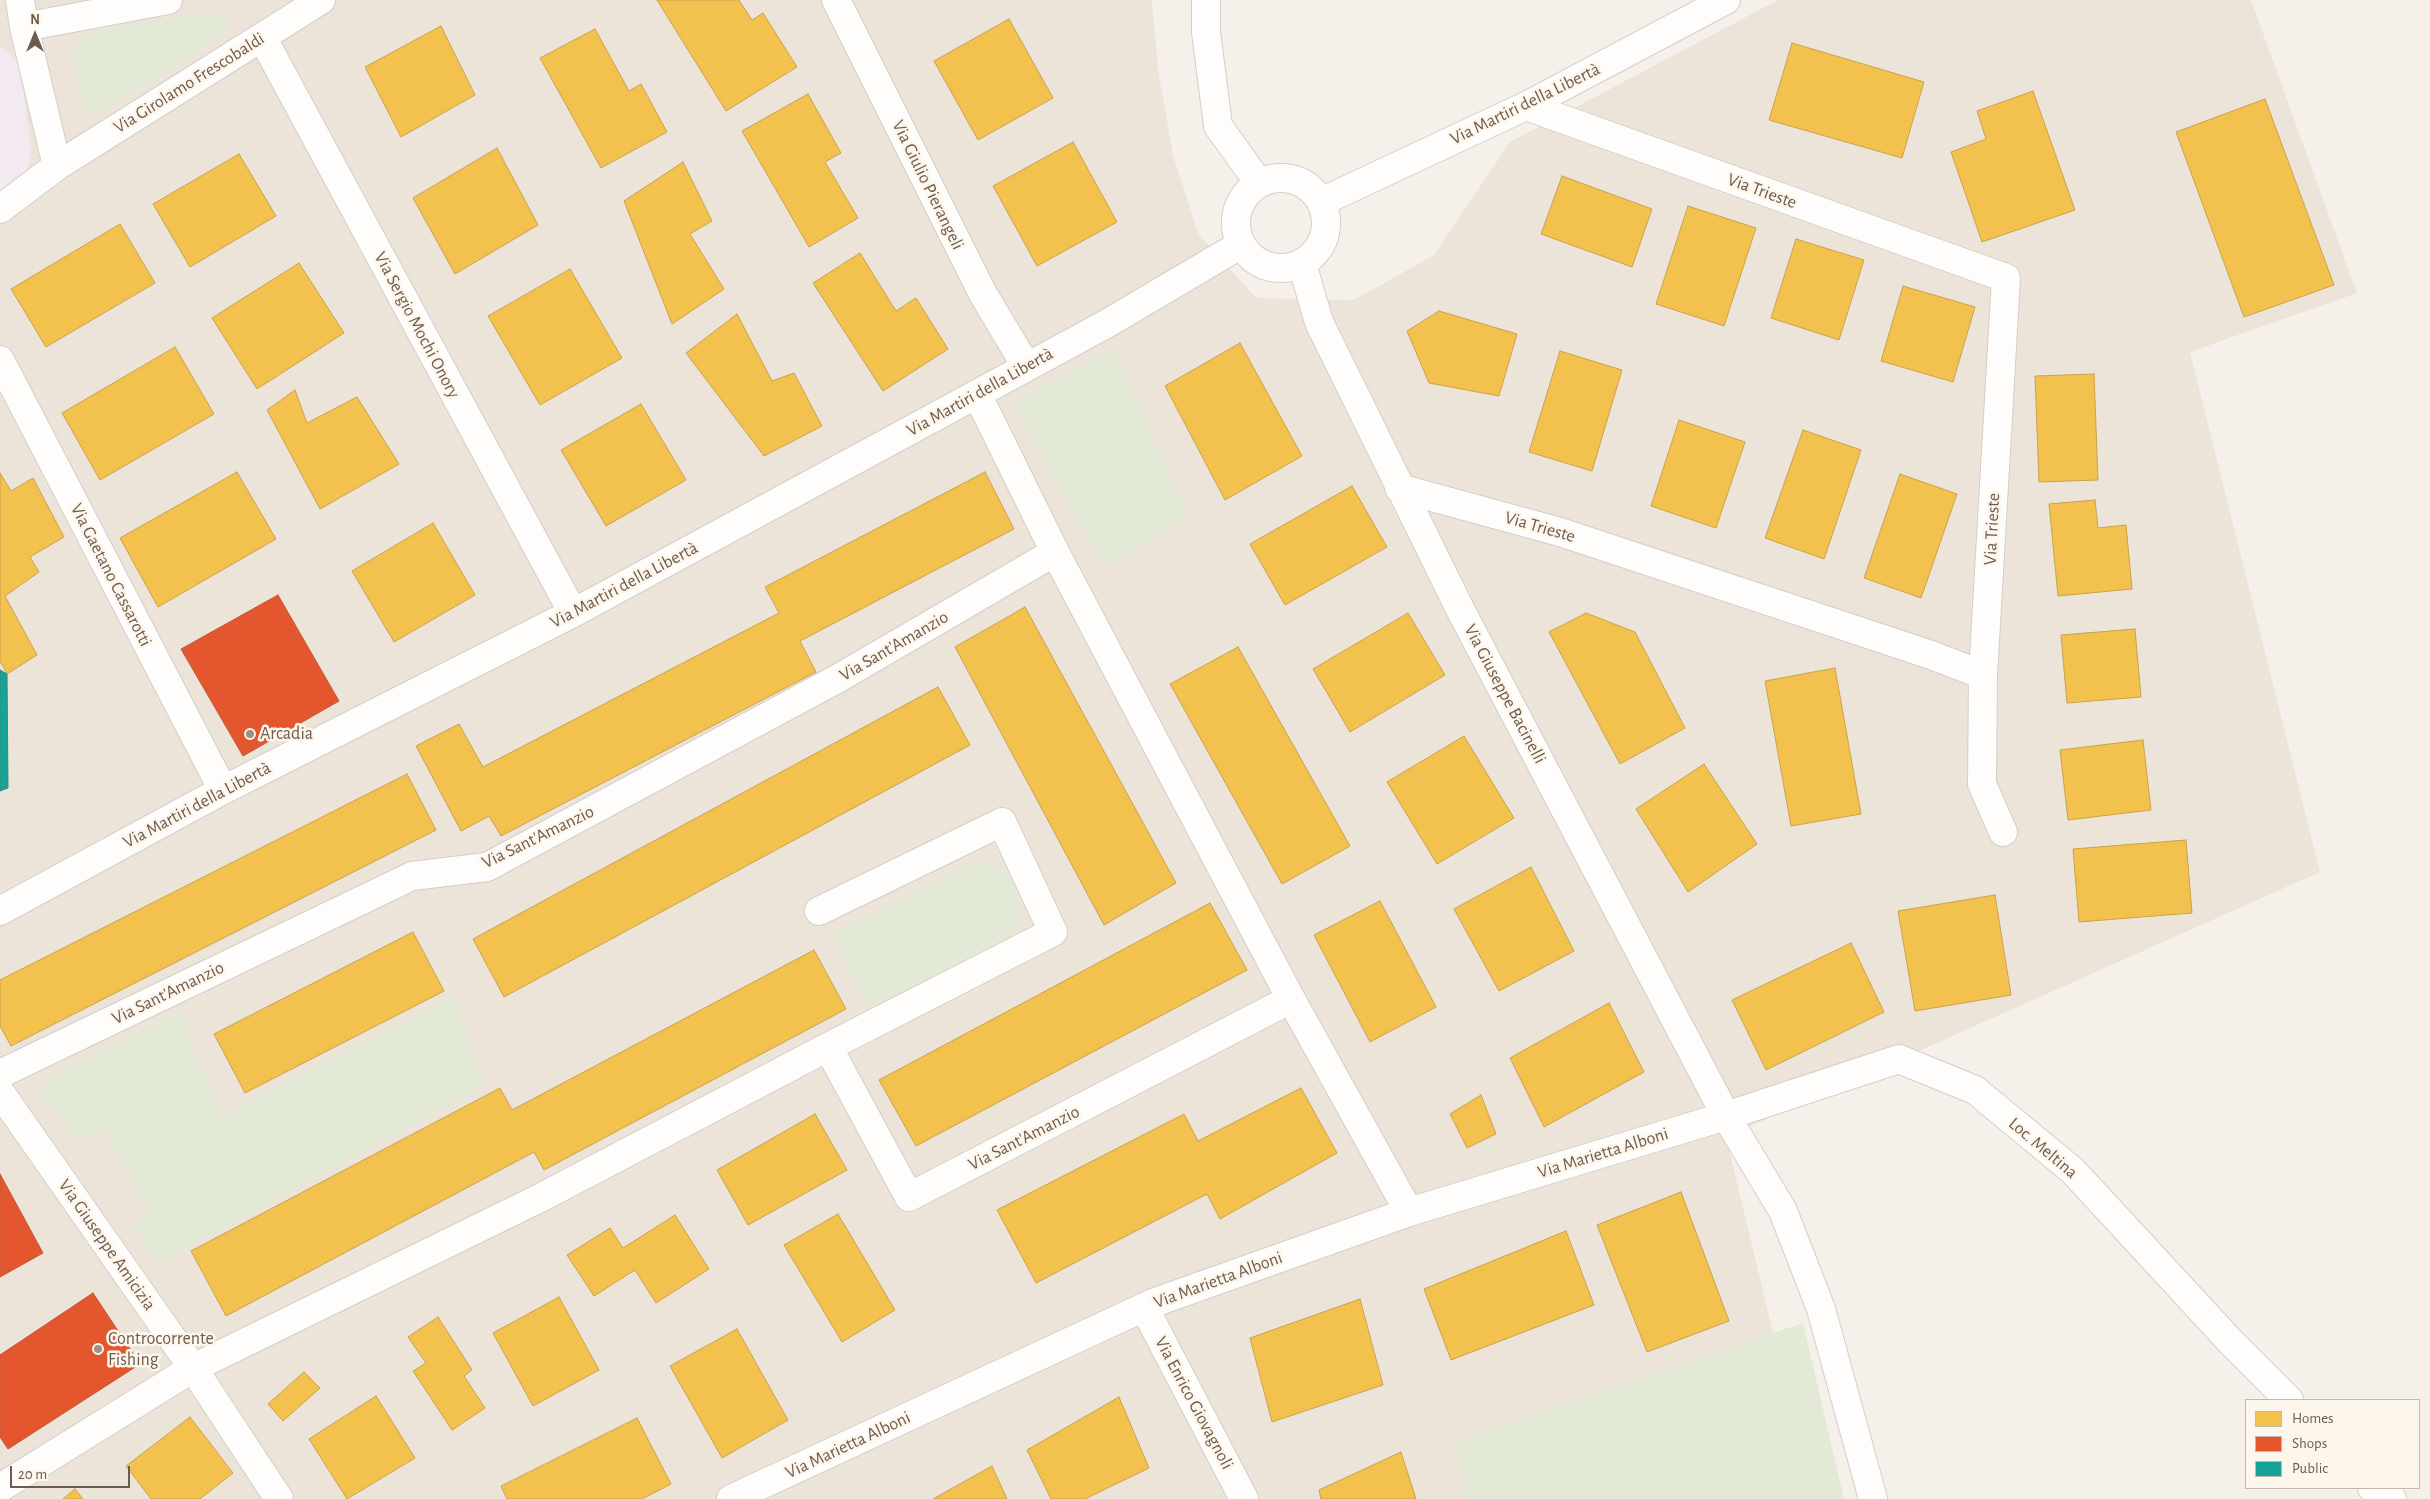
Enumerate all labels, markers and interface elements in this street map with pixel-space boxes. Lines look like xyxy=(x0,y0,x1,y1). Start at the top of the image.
north arrow xyxy=(10,10,60,60)
text: N xyxy=(30,13,40,27)
street label: Via Girolamo Frescobaldi xyxy=(110,28,268,138)
street label: Via Martiri della Libertà xyxy=(1447,58,1603,150)
street label: Via Giulio Pierangeli xyxy=(887,117,969,253)
street label: Via Trieste xyxy=(1724,168,1800,214)
street label: Via Sergio Mochi Onory xyxy=(369,248,465,402)
street label: Via Martiri della Libertà xyxy=(903,343,1057,441)
street label: Via Trieste xyxy=(1979,492,2005,566)
street label: Via Gaetano Cassarotti xyxy=(66,500,156,650)
street label: Via Trieste xyxy=(1502,507,1578,547)
street label: Via Martiri della Libertà xyxy=(546,537,702,633)
street label: Via Sant'Amanzio xyxy=(836,606,952,686)
street label: Via Giuseppe Bacinelli xyxy=(1459,621,1551,767)
place label: Arcadia xyxy=(260,723,313,745)
marker: Arcadia xyxy=(244,728,256,740)
street label: Via Martiri della Libertà xyxy=(119,757,275,853)
street label: Via Sant'Amanzio xyxy=(478,801,598,873)
street label: Via Sant'Amanzio xyxy=(108,957,228,1029)
street label: Via Sant'Amanzio xyxy=(965,1101,1083,1175)
street label: Loc. Meltina xyxy=(2004,1113,2082,1183)
street label: Via Marietta Alboni xyxy=(1535,1123,1671,1183)
street label: Via Giuseppe Amicizia xyxy=(54,1175,160,1315)
street label: Via Marietta Alboni xyxy=(1151,1247,1285,1313)
place label: Controcorrente Fishing xyxy=(108,1328,214,1370)
street label: Via Enrico Giovagnoli xyxy=(1150,1333,1238,1473)
marker: Controcorrente Fishing xyxy=(92,1343,104,1355)
legend xyxy=(2245,1399,2420,1489)
street label: Via Marietta Alboni xyxy=(782,1407,914,1483)
text: Homes xyxy=(2292,1411,2334,1426)
text: Shops xyxy=(2292,1436,2327,1451)
scale bar xyxy=(12,1456,132,1488)
text: Public xyxy=(2292,1461,2328,1476)
text: 20 m xyxy=(18,1467,47,1482)

